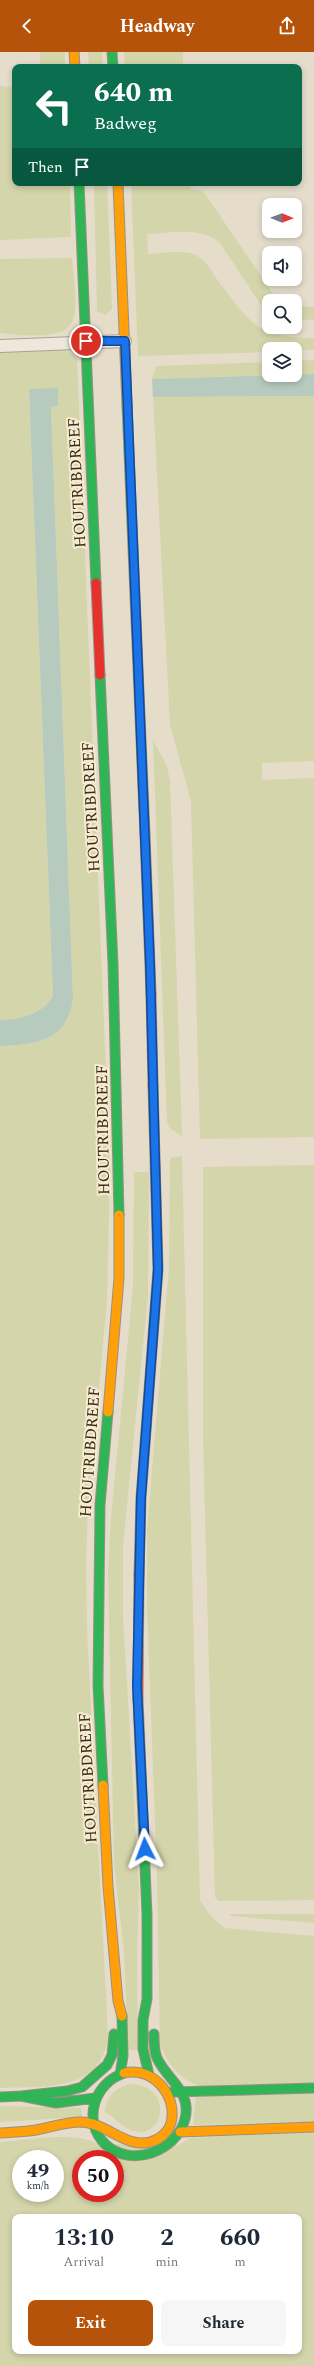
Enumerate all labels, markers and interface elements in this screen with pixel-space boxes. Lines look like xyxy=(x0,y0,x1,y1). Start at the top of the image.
text: Headway xyxy=(120,13,194,40)
icon: back xyxy=(16,15,38,37)
icon: share xyxy=(276,15,298,37)
text: 640 m xyxy=(94,71,173,114)
icon: left xyxy=(28,80,80,132)
text: Badweg xyxy=(94,110,157,137)
text: Then xyxy=(28,156,63,179)
icon: arrive xyxy=(71,156,93,178)
north arrow xyxy=(262,198,302,238)
map controls xyxy=(262,198,302,382)
button: sound xyxy=(262,246,302,286)
button: search xyxy=(262,294,302,334)
pin xyxy=(69,324,103,358)
icon: arrive xyxy=(75,330,97,352)
button: layers xyxy=(262,342,302,382)
street label: HOUTRIBDREEF xyxy=(62,417,92,549)
street label: HOUTRIBDREEF xyxy=(76,741,106,873)
street label: HOUTRIBDREEF xyxy=(90,1065,116,1195)
street label: HOUTRIBDREEF xyxy=(73,1386,107,1518)
street label: HOUTRIBDREEF xyxy=(73,1712,103,1844)
position arrow xyxy=(124,1828,166,1870)
speed limit sign: 50 xyxy=(72,2150,124,2202)
text: 49 xyxy=(27,2156,49,2186)
text: km/h xyxy=(27,2178,49,2194)
text: 13:10 xyxy=(54,2220,114,2256)
text: 2 xyxy=(160,2220,174,2256)
text: 660 xyxy=(220,2220,260,2256)
text: Arrival xyxy=(64,2252,104,2272)
text: min xyxy=(156,2252,178,2272)
text: m xyxy=(235,2252,246,2272)
button: Exit xyxy=(28,2300,153,2346)
button: Share xyxy=(161,2300,286,2346)

